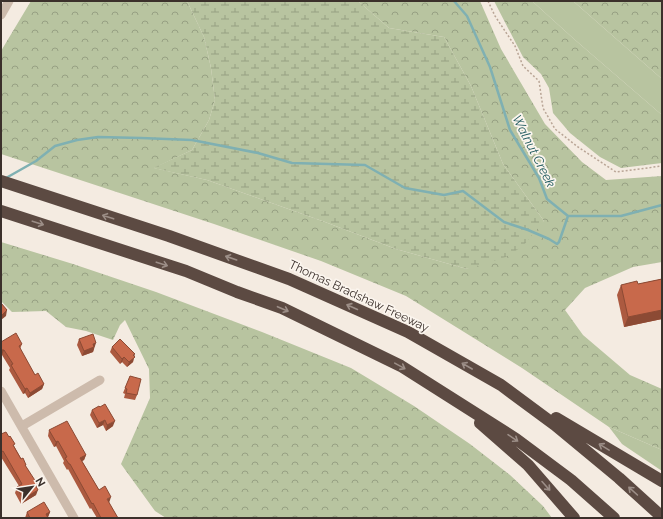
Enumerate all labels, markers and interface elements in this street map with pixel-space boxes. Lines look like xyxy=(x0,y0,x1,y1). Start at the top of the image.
water label: Walnut Creek xyxy=(509,112,559,190)
one-way arrow xyxy=(102,213,115,220)
one-way arrow xyxy=(31,220,44,227)
one-way arrow xyxy=(226,254,238,262)
street label: Thomas Bradshaw Freeway xyxy=(287,257,432,335)
one-way arrow xyxy=(155,260,167,268)
one-way arrow xyxy=(346,302,358,310)
one-way arrow xyxy=(277,306,289,313)
one-way arrow xyxy=(461,361,473,369)
one-way arrow xyxy=(394,363,406,370)
one-way arrow xyxy=(508,434,519,442)
one-way arrow xyxy=(598,442,610,450)
north arrow xyxy=(12,467,52,507)
text: N xyxy=(32,475,48,489)
one-way arrow xyxy=(542,481,551,491)
one-way arrow xyxy=(628,486,638,496)

